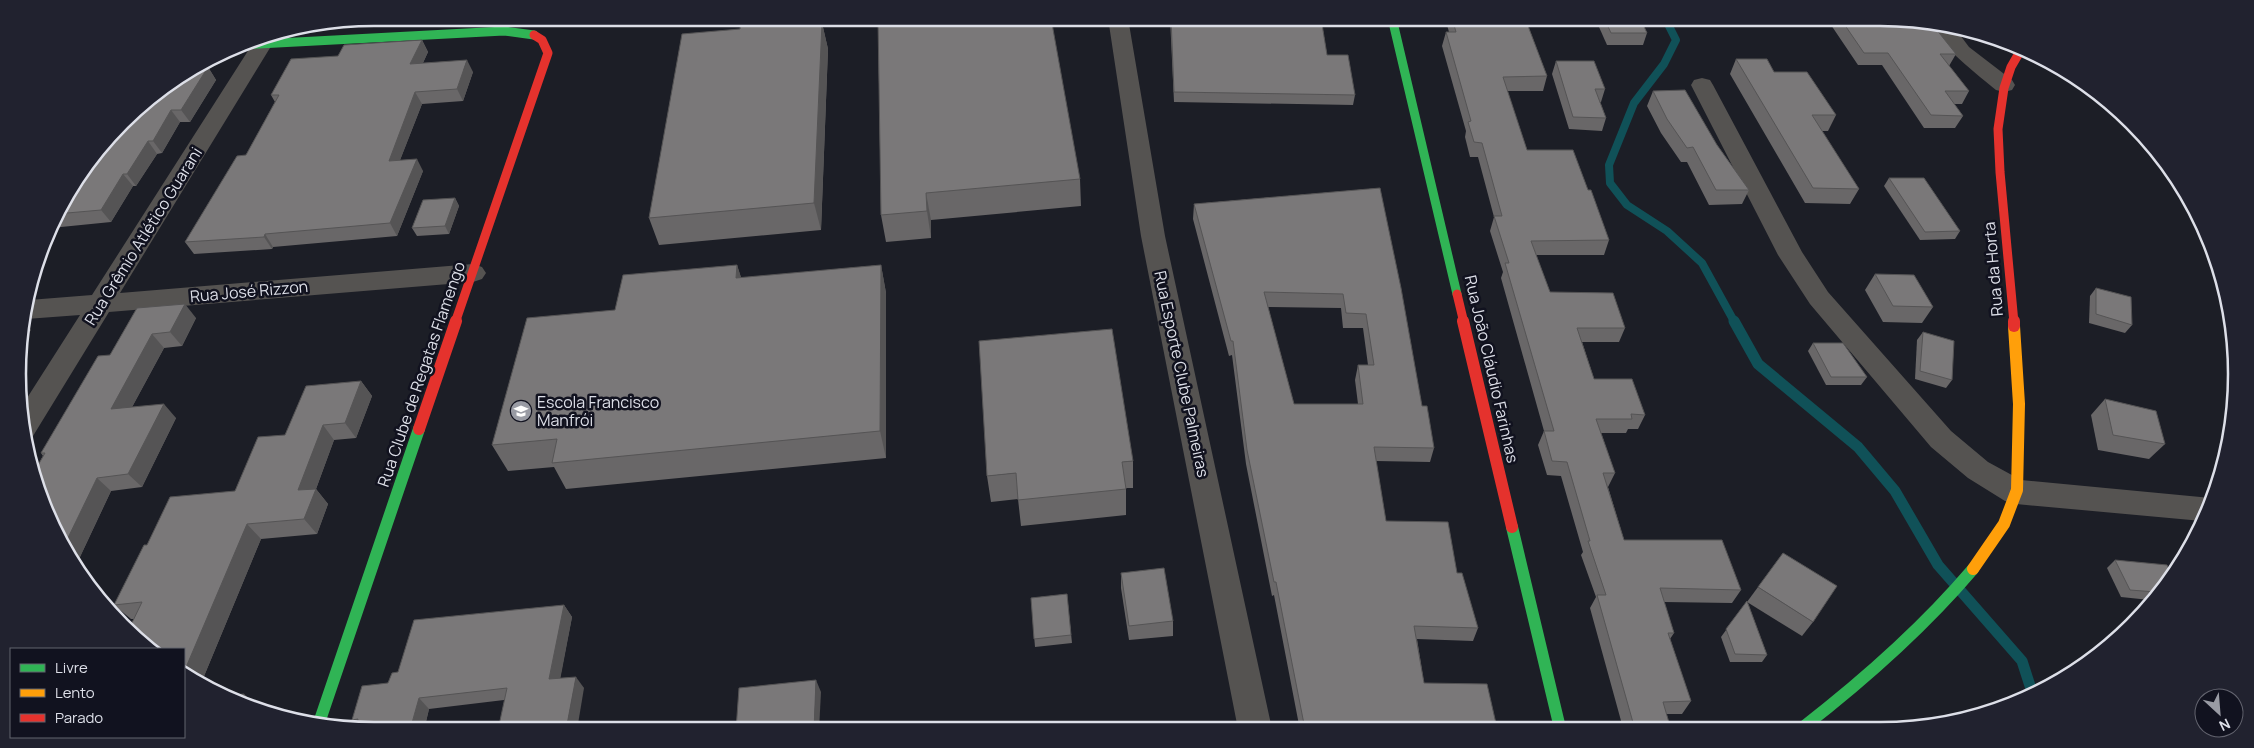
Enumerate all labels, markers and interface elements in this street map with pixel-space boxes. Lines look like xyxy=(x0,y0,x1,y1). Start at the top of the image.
street label: Rua Grêmio Atlético Guarani xyxy=(79,143,207,329)
street label: Rua da Horta xyxy=(1978,221,2008,317)
street label: Rua Clube de Regatas Flamengo xyxy=(372,258,470,490)
street label: Rua Esporte Clube Palmeiras xyxy=(1149,269,1215,479)
street label: Rua João Cláudio Farinhas xyxy=(1460,273,1524,465)
street label: Rua José Rizzon xyxy=(189,275,309,307)
place label: Escola Francisco Manfrói xyxy=(537,391,659,431)
school or university icon: Escola Francisco Manfrói xyxy=(509,399,533,423)
legend xyxy=(10,648,185,738)
text: Livre xyxy=(55,657,88,678)
text: Lento xyxy=(55,682,95,703)
north arrow xyxy=(2194,688,2244,738)
text: Parado xyxy=(55,707,103,728)
text: N xyxy=(2216,714,2234,736)

